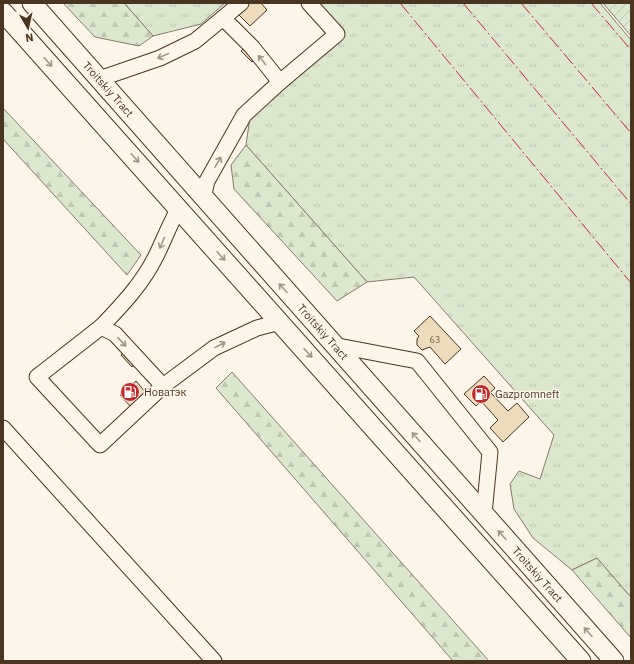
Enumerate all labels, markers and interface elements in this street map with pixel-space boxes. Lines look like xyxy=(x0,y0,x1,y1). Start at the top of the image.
north arrow xyxy=(8,8,48,48)
text: N xyxy=(25,30,35,45)
one-way arrow xyxy=(157,53,169,60)
one-way arrow xyxy=(258,55,267,66)
one-way arrow xyxy=(43,57,53,67)
street label: Troitskiy Tract xyxy=(80,58,137,120)
one-way arrow xyxy=(130,153,139,163)
one-way arrow xyxy=(214,156,222,168)
one-way arrow xyxy=(158,237,165,249)
one-way arrow xyxy=(217,250,226,261)
one-way arrow xyxy=(279,283,288,293)
street label: Troitskiy Tract xyxy=(295,301,351,363)
house number: 63 xyxy=(430,334,440,345)
one-way arrow xyxy=(117,337,127,347)
one-way arrow xyxy=(213,341,225,349)
one-way arrow xyxy=(303,348,312,358)
fuel station icon: Новатэк xyxy=(119,381,141,403)
fuel station icon: Gazpromneft xyxy=(470,383,492,405)
place label: Новатэк xyxy=(144,385,187,399)
place label: Gazpromneft xyxy=(495,387,560,401)
one-way arrow xyxy=(411,432,420,443)
one-way arrow xyxy=(498,530,507,540)
street label: Troitskiy Tract xyxy=(509,544,566,605)
one-way arrow xyxy=(584,627,593,637)

